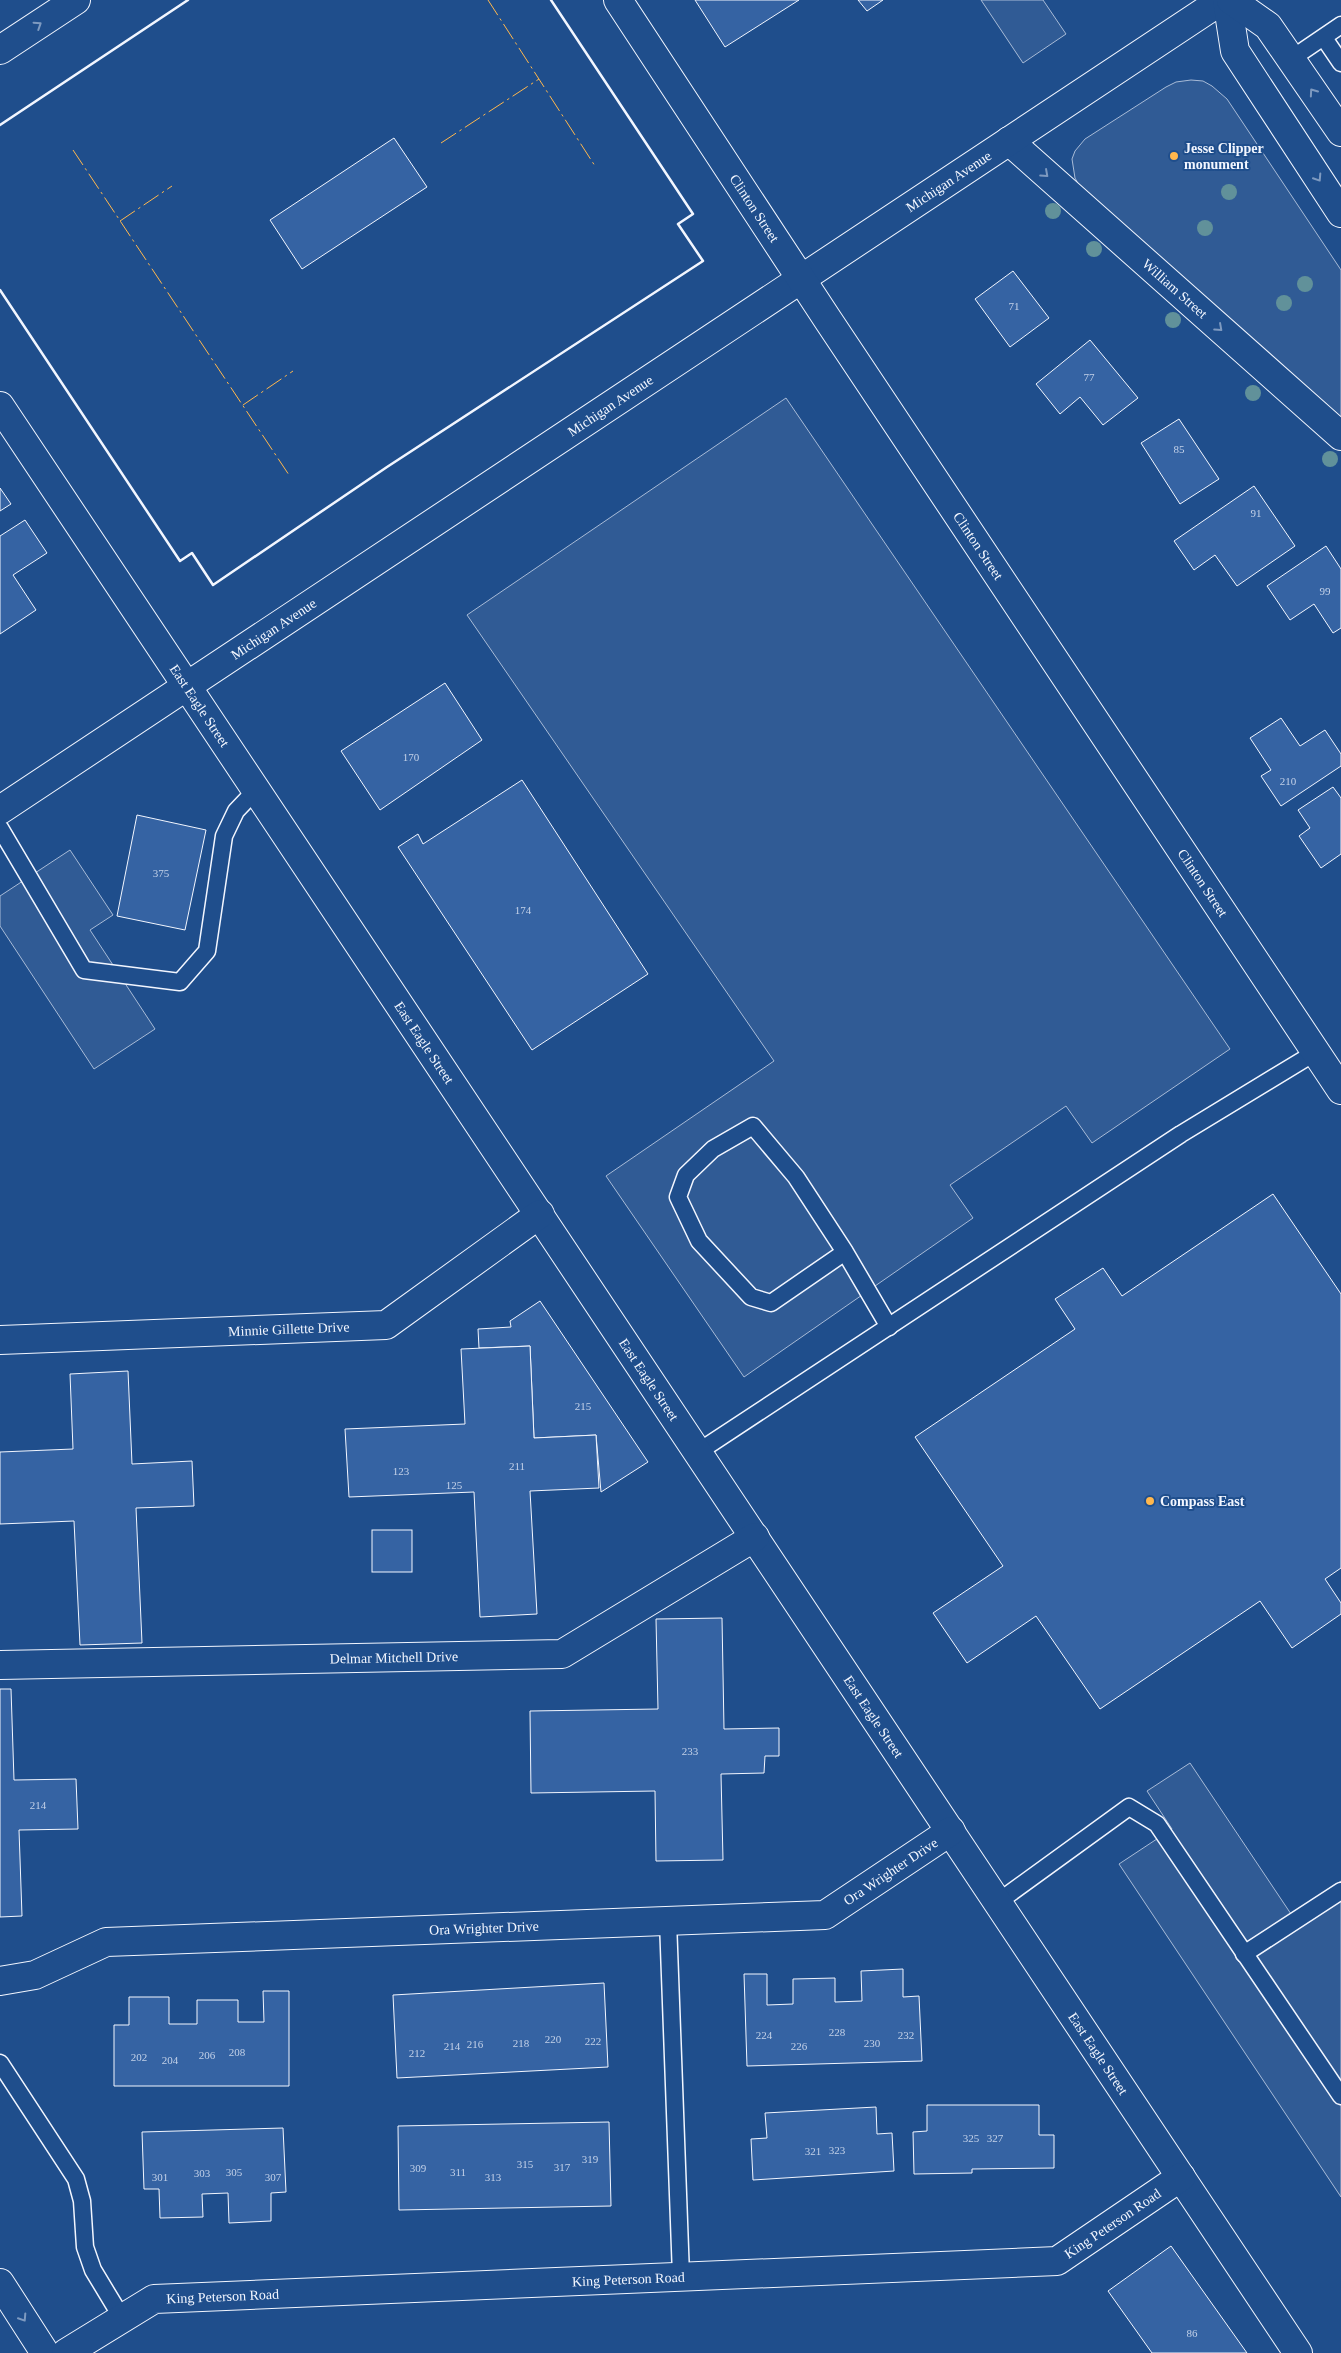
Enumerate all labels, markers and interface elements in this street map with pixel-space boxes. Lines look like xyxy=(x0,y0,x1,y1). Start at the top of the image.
one-way arrow xyxy=(32,22,42,31)
one-way arrow xyxy=(1310,88,1319,97)
place label: Jesse Clipper monument xyxy=(1184,141,1264,172)
street label: Michigan Avenue xyxy=(903,148,994,215)
marker: Jesse Clipper monument xyxy=(1168,150,1180,162)
one-way arrow xyxy=(1040,168,1049,177)
street label: Clinton Street xyxy=(727,171,782,245)
one-way arrow xyxy=(1312,172,1321,182)
street label: William Street xyxy=(1140,256,1210,321)
house number: 71 xyxy=(1009,300,1020,312)
one-way arrow xyxy=(1214,322,1223,331)
house number: 77 xyxy=(1084,371,1095,383)
street label: Michigan Avenue xyxy=(565,372,656,439)
house number: 85 xyxy=(1174,443,1185,455)
house number: 91 xyxy=(1251,507,1262,519)
street label: Clinton Street xyxy=(950,509,1006,583)
house number: 99 xyxy=(1320,585,1331,597)
street label: Michigan Avenue xyxy=(228,595,319,662)
street label: East Eagle Street xyxy=(167,662,233,750)
house number: 170 xyxy=(403,751,420,763)
house number: 210 xyxy=(1280,775,1297,787)
street label: Clinton Street xyxy=(1175,846,1231,920)
house number: 375 xyxy=(153,867,170,879)
house number: 174 xyxy=(515,904,532,916)
street label: East Eagle Street xyxy=(392,999,457,1087)
street label: Minnie Gillette Drive xyxy=(228,1319,350,1339)
street label: East Eagle Street xyxy=(616,1336,682,1424)
house number: 215 xyxy=(575,1400,592,1412)
house number: 211 xyxy=(509,1460,525,1472)
house number: 123 xyxy=(393,1465,410,1477)
house number: 125 xyxy=(446,1479,463,1491)
place label: Compass East xyxy=(1160,1494,1245,1509)
marker: Compass East xyxy=(1144,1495,1156,1507)
street label: Delmar Mitchell Drive xyxy=(330,1649,458,1666)
street label: East Eagle Street xyxy=(841,1673,906,1761)
house number: 233 xyxy=(682,1745,699,1757)
house number: 214 xyxy=(30,1799,47,1811)
street label: Ora Wrighter Drive xyxy=(841,1835,940,1908)
street label: Ora Wrighter Drive xyxy=(429,1918,539,1937)
street label: East Eagle Street xyxy=(1066,2009,1131,2098)
house number: 228 xyxy=(829,2026,846,2038)
house number: 224 xyxy=(756,2029,773,2041)
house number: 232 xyxy=(898,2029,914,2041)
house number: 220 xyxy=(545,2033,562,2045)
house number: 222 xyxy=(585,2035,601,2047)
house number: 218 xyxy=(513,2037,530,2049)
house number: 230 xyxy=(864,2037,881,2049)
house number: 216 xyxy=(467,2038,484,2050)
house number: 214 xyxy=(444,2040,461,2052)
house number: 226 xyxy=(791,2040,808,2052)
house number: 208 xyxy=(229,2046,246,2058)
house number: 212 xyxy=(409,2047,425,2059)
house number: 206 xyxy=(199,2049,216,2061)
house number: 202 xyxy=(131,2051,147,2063)
house number: 204 xyxy=(162,2054,179,2066)
house number: 325 xyxy=(963,2132,980,2144)
house number: 327 xyxy=(987,2132,1004,2144)
house number: 323 xyxy=(829,2144,846,2156)
house number: 321 xyxy=(805,2145,821,2157)
house number: 319 xyxy=(582,2153,599,2165)
house number: 315 xyxy=(517,2158,534,2170)
house number: 317 xyxy=(554,2161,571,2173)
house number: 309 xyxy=(410,2162,427,2174)
house number: 305 xyxy=(226,2166,243,2178)
house number: 311 xyxy=(450,2166,466,2178)
house number: 303 xyxy=(194,2167,211,2179)
house number: 301 xyxy=(152,2171,168,2183)
house number: 307 xyxy=(265,2171,282,2183)
house number: 313 xyxy=(485,2171,502,2183)
street label: King Peterson Road xyxy=(1062,2186,1163,2261)
street label: King Peterson Road xyxy=(572,2269,685,2289)
street label: King Peterson Road xyxy=(166,2286,279,2306)
one-way arrow xyxy=(16,2313,26,2322)
house number: 86 xyxy=(1187,2327,1198,2339)

